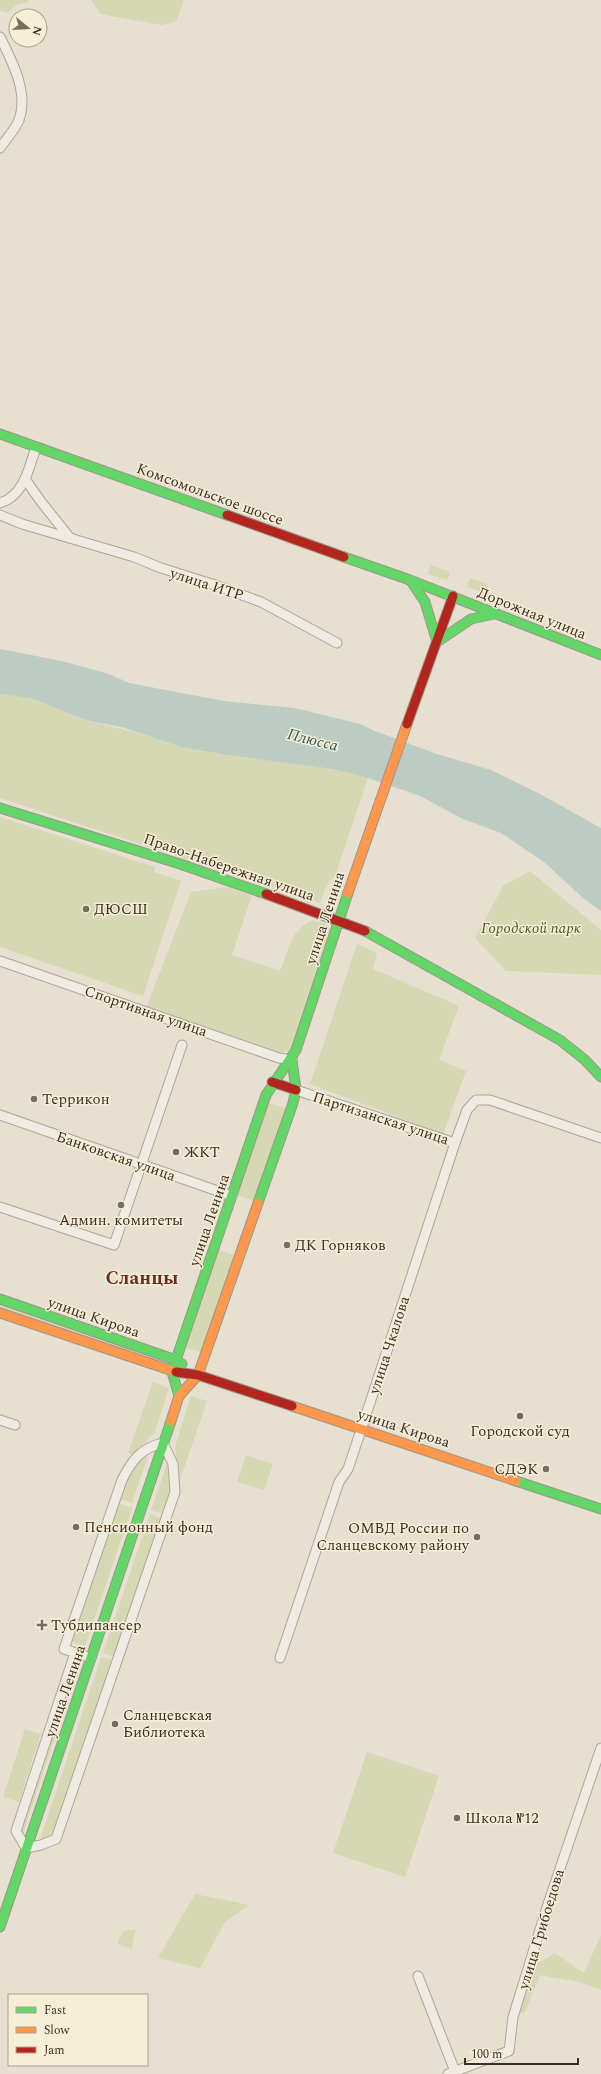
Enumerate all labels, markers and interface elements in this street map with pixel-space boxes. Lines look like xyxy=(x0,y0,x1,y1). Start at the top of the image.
north arrow xyxy=(8,8,48,48)
text: N xyxy=(28,24,47,38)
street label: Комсомольское шоссе xyxy=(133,457,287,532)
street label: улица ИТР xyxy=(166,561,247,607)
street label: Дорожная улица xyxy=(474,581,590,646)
water label: Плюсса xyxy=(285,722,341,758)
street label: Право-Набережная улица xyxy=(140,827,318,908)
street label: улица Ленина xyxy=(299,868,352,968)
place label: ДЮСШ xyxy=(94,898,148,921)
marker: ДЮСШ xyxy=(81,904,91,914)
park label: Городской парк xyxy=(481,917,581,940)
street label: Спортивная улица xyxy=(81,980,211,1043)
street label: Партизанская улица xyxy=(310,1086,453,1152)
place label: Террикон xyxy=(42,1088,110,1111)
marker: Террикон xyxy=(29,1094,39,1104)
street label: Банковская улица xyxy=(53,1125,179,1188)
place label: ЖКТ xyxy=(184,1141,220,1164)
marker: ЖКТ xyxy=(171,1147,181,1157)
street label: улица Ленина xyxy=(183,1170,236,1270)
marker: Админ. комитеты xyxy=(116,1200,126,1210)
place label: Админ. комитеты xyxy=(59,1209,183,1232)
place label: ДК Горняков xyxy=(295,1234,386,1257)
marker: ДК Горняков xyxy=(282,1240,292,1250)
district label: Сланцы xyxy=(106,1264,178,1293)
street label: улица Кирова xyxy=(44,1291,144,1344)
street label: улица Чкалова xyxy=(362,1292,416,1398)
street label: улица Кирова xyxy=(354,1402,454,1454)
marker: Городской суд xyxy=(515,1411,525,1421)
place label: Городской суд xyxy=(470,1420,570,1443)
place label: СДЭК xyxy=(494,1458,538,1481)
marker: СДЭК xyxy=(541,1464,551,1474)
place label: Пенсионный фонд xyxy=(84,1516,213,1539)
place label: ОМВД России по Сланцевскому району xyxy=(316,1517,470,1557)
marker: Пенсионный фонд xyxy=(71,1522,81,1532)
marker: ОМВД России по Сланцевскому району xyxy=(472,1532,482,1542)
place label: Тубдипансер xyxy=(51,1614,141,1637)
marker: Тубдипансер xyxy=(36,1619,48,1631)
street label: улица Ленина xyxy=(39,1641,92,1741)
place label: Сланцевская Библиотека xyxy=(123,1704,212,1744)
marker: Сланцевская Библиотека xyxy=(110,1719,120,1729)
place label: Школа №12 xyxy=(465,1807,539,1830)
marker: Школа №12 xyxy=(452,1813,462,1823)
street label: улица Грибоедова xyxy=(512,1865,571,1993)
legend xyxy=(8,1994,148,2066)
text: Fast xyxy=(44,2001,66,2020)
text: Slow xyxy=(44,2021,70,2040)
scale bar xyxy=(465,2040,578,2066)
text: Jam xyxy=(44,2041,65,2060)
text: 100 m xyxy=(471,2045,502,2064)

